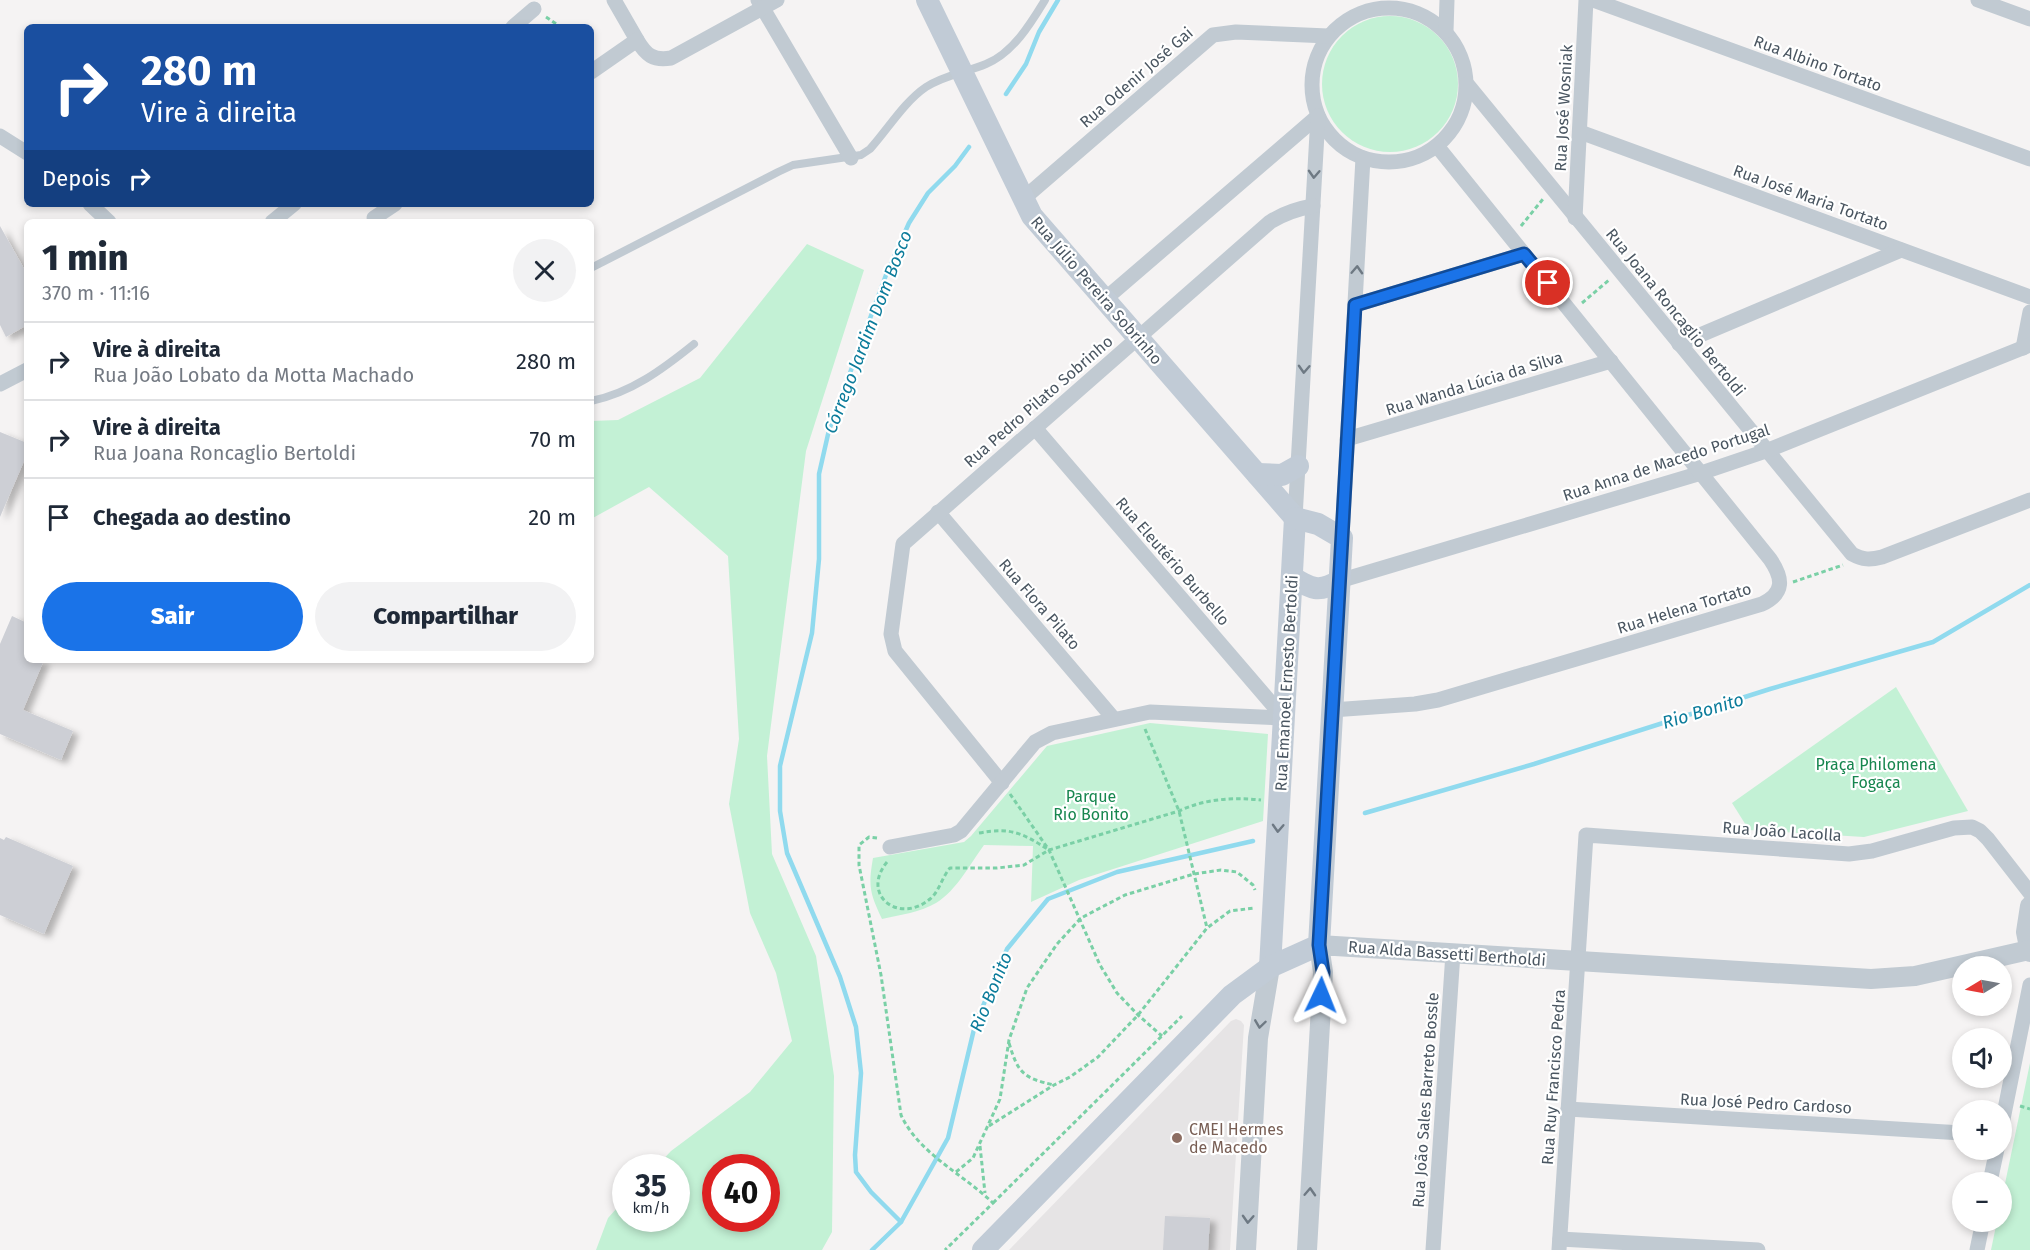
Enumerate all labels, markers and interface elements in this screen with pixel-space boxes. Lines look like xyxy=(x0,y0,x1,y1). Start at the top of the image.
street label: Rua Odenir José Gai xyxy=(1076,23,1197,132)
street label: Rua Albino Tortato xyxy=(1751,31,1884,95)
street label: Rua José Wosniak xyxy=(1551,43,1576,172)
text: 280 m xyxy=(141,46,257,96)
icon: right xyxy=(42,48,120,126)
text: Vire à direita xyxy=(141,97,297,129)
street label: Rua José Maria Tortato xyxy=(1731,161,1891,234)
icon: right xyxy=(123,162,156,195)
text: Depois xyxy=(42,165,111,192)
one-way arrow xyxy=(1308,170,1321,179)
street label: Rua Júlio Pereira Sobrinho xyxy=(1027,212,1166,368)
street label: Rua Joana Roncaglio Bertoldi xyxy=(1602,225,1749,400)
water label: Córrego Jardim Dom Bosco xyxy=(819,228,917,436)
text: 1 min xyxy=(42,236,128,280)
button: close xyxy=(513,239,576,302)
pin xyxy=(1522,257,1573,308)
one-way arrow xyxy=(1350,265,1363,274)
icon: arrive xyxy=(1531,266,1564,299)
text: 370 m · 11:16 xyxy=(42,281,150,305)
street label: Rua Pedro Pilato Sobrinho xyxy=(960,332,1117,471)
text: Vire à direita xyxy=(93,336,221,363)
icon: right xyxy=(42,345,75,378)
street label: Rua Wanda Lúcia da Silva xyxy=(1383,347,1565,419)
text: 280 m xyxy=(516,348,576,375)
text: Rua João Lobato da Motta Machado xyxy=(93,363,414,387)
one-way arrow xyxy=(1297,364,1310,373)
text: Vire à direita xyxy=(93,414,221,441)
street label: Rua Anna de Macedo Portugal xyxy=(1560,420,1772,505)
icon: right xyxy=(42,423,75,456)
text: 70 m xyxy=(530,426,576,453)
text: Rua Joana Roncaglio Bertoldi xyxy=(93,441,356,465)
street label: Rua Eleutério Burbello xyxy=(1112,493,1233,629)
icon: arrive xyxy=(42,501,75,534)
text: Chegada ao destino xyxy=(93,504,291,531)
text: 20 m xyxy=(528,504,576,531)
street label: Rua Flora Pilato xyxy=(995,555,1084,654)
street label: Rua Emanoel Ernesto Bertoldi xyxy=(1271,574,1302,792)
street label: Rua Helena Tortato xyxy=(1615,579,1754,638)
button: Sair xyxy=(42,582,303,651)
button: Compartilhar xyxy=(315,582,576,651)
water label: Rio Bonito xyxy=(1660,688,1746,734)
park label: Praça Philomena Fogaça xyxy=(1815,755,1937,793)
park label: Parque Rio Bonito xyxy=(1053,787,1129,824)
street label: Rua João Lacolla xyxy=(1722,818,1842,845)
one-way arrow xyxy=(1271,824,1284,833)
street label: Rua Alda Bassetti Bertholdi xyxy=(1347,937,1546,970)
water label: Rio Bonito xyxy=(965,949,1017,1035)
north arrow xyxy=(1952,956,2012,1016)
map controls xyxy=(1952,956,2012,1232)
position arrow xyxy=(1289,963,1353,1027)
street label: Rua Ruy Francisco Pedra xyxy=(1538,989,1569,1165)
street label: Rua João Sales Barreto Bossle xyxy=(1408,992,1443,1208)
one-way arrow xyxy=(1254,1020,1266,1029)
button: sound xyxy=(1952,1028,2012,1088)
street label: Rua José Pedro Cardoso xyxy=(1680,1090,1852,1117)
button: + xyxy=(1952,1100,2012,1160)
place label: CMEI Hermes de Macedo xyxy=(1189,1120,1284,1157)
marker: CMEI Hermes de Macedo xyxy=(1170,1131,1184,1145)
speed limit sign: 40 xyxy=(702,1154,780,1232)
text: 35 xyxy=(635,1168,667,1204)
button: − xyxy=(1952,1172,2012,1232)
one-way arrow xyxy=(1304,1187,1317,1196)
text: km/h xyxy=(632,1199,670,1217)
one-way arrow xyxy=(1241,1214,1254,1223)

